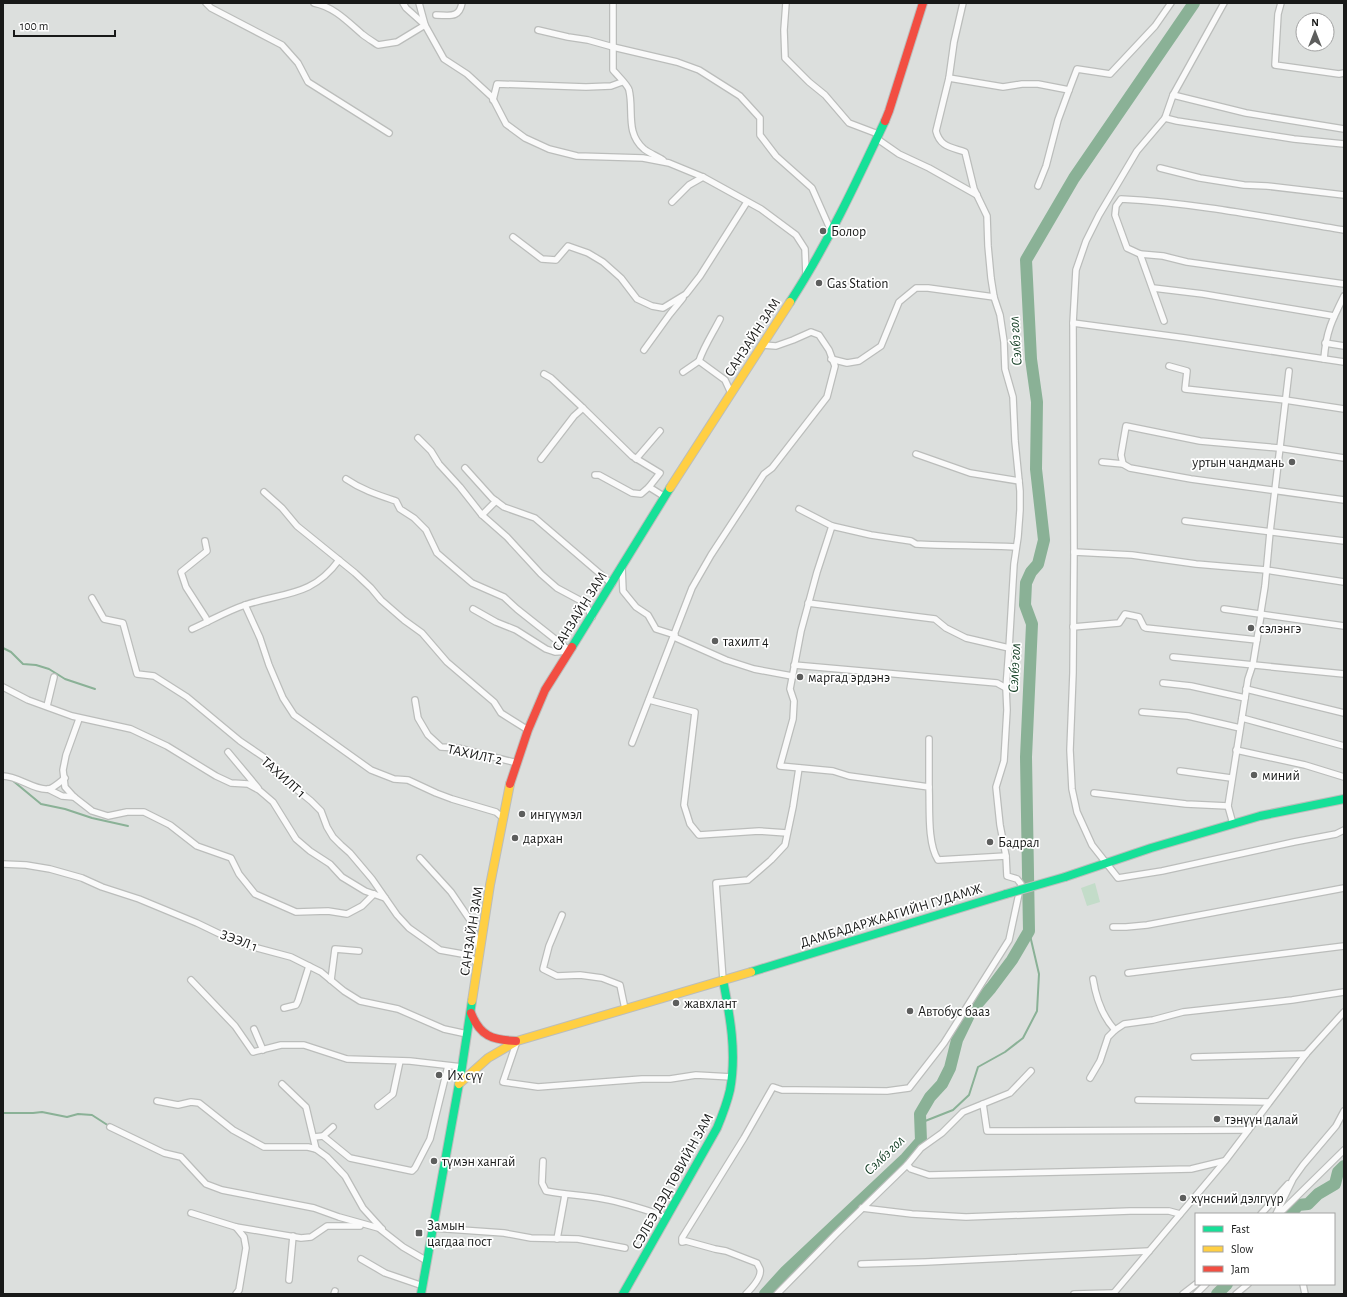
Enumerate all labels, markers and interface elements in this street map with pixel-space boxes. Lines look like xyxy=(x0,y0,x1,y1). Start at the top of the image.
scale bar xyxy=(14,12,115,38)
north arrow xyxy=(1295,12,1335,52)
text: N xyxy=(1311,17,1319,28)
text: 100 m xyxy=(20,20,48,32)
place label: Болор xyxy=(831,225,866,239)
marker: Болор xyxy=(818,226,828,236)
place label: Gas Station xyxy=(827,277,889,291)
marker: Gas Station xyxy=(814,278,824,288)
street label: САНЗАЙН ЗАМ xyxy=(721,295,783,379)
water label: Сэлбэ гол xyxy=(1006,316,1025,366)
place label: уртын чандмань xyxy=(1191,456,1284,470)
marker: уртын чандмань xyxy=(1287,457,1297,467)
street label: САНЗАЙН ЗАМ xyxy=(549,569,610,654)
place label: сэлэнгэ xyxy=(1259,622,1301,636)
marker: сэлэнгэ xyxy=(1246,623,1256,633)
place label: тахилт 4 xyxy=(722,635,769,649)
marker: тахилт 4 xyxy=(710,636,720,646)
water label: Сэлбэ гол xyxy=(1006,643,1023,693)
place label: маргад эрдэнэ xyxy=(808,671,890,685)
marker: маргад эрдэнэ xyxy=(795,672,805,682)
street label: ТАХИЛТ 2 xyxy=(446,742,503,768)
street label: ТАХИЛТ 1 xyxy=(259,754,308,801)
place label: миний xyxy=(1262,769,1300,783)
marker: миний xyxy=(1249,770,1259,780)
place label: ингүүмэл xyxy=(530,808,582,822)
marker: ингүүмэл xyxy=(517,809,527,819)
place label: дархан xyxy=(523,832,563,846)
marker: дархан xyxy=(510,833,520,843)
place label: Бадрал xyxy=(998,836,1040,850)
marker: Бадрал xyxy=(985,837,995,847)
street label: ДАМБАДАРЖААГИЙН ГУДАМЖ xyxy=(798,880,984,950)
street label: САНЗАЙН ЗАМ xyxy=(457,885,486,977)
street label: ЗЭЭЛ 1 xyxy=(218,928,259,954)
place label: жавхлант xyxy=(684,997,738,1011)
marker: жавхлант xyxy=(671,998,681,1008)
place label: Автобус бааз xyxy=(918,1005,990,1019)
marker: Автобус бааз xyxy=(905,1006,915,1016)
place label: Их сүү xyxy=(447,1069,483,1083)
marker: Их сүү xyxy=(434,1070,444,1080)
street label: СЭЛБЭ ДЭД ТӨВИЙН ЗАМ xyxy=(629,1111,716,1252)
place label: тэнүүн далай xyxy=(1224,1113,1299,1127)
marker: тэнүүн далай xyxy=(1212,1114,1222,1124)
water label: Сэлбэ гол xyxy=(861,1133,907,1178)
place label: түмэн хангай xyxy=(441,1155,515,1169)
marker: түмэн хангай xyxy=(429,1156,439,1166)
place label: хүнсний дэлгүүр xyxy=(1191,1192,1284,1206)
marker: хүнсний дэлгүүр xyxy=(1178,1193,1188,1203)
legend xyxy=(1195,1213,1335,1285)
place label: Замын цагдаа пост xyxy=(427,1219,493,1249)
text: Fast xyxy=(1231,1223,1250,1235)
marker: Замын цагдаа пост xyxy=(414,1228,424,1238)
text: Slow xyxy=(1231,1243,1253,1255)
text: Jam xyxy=(1231,1263,1250,1275)

